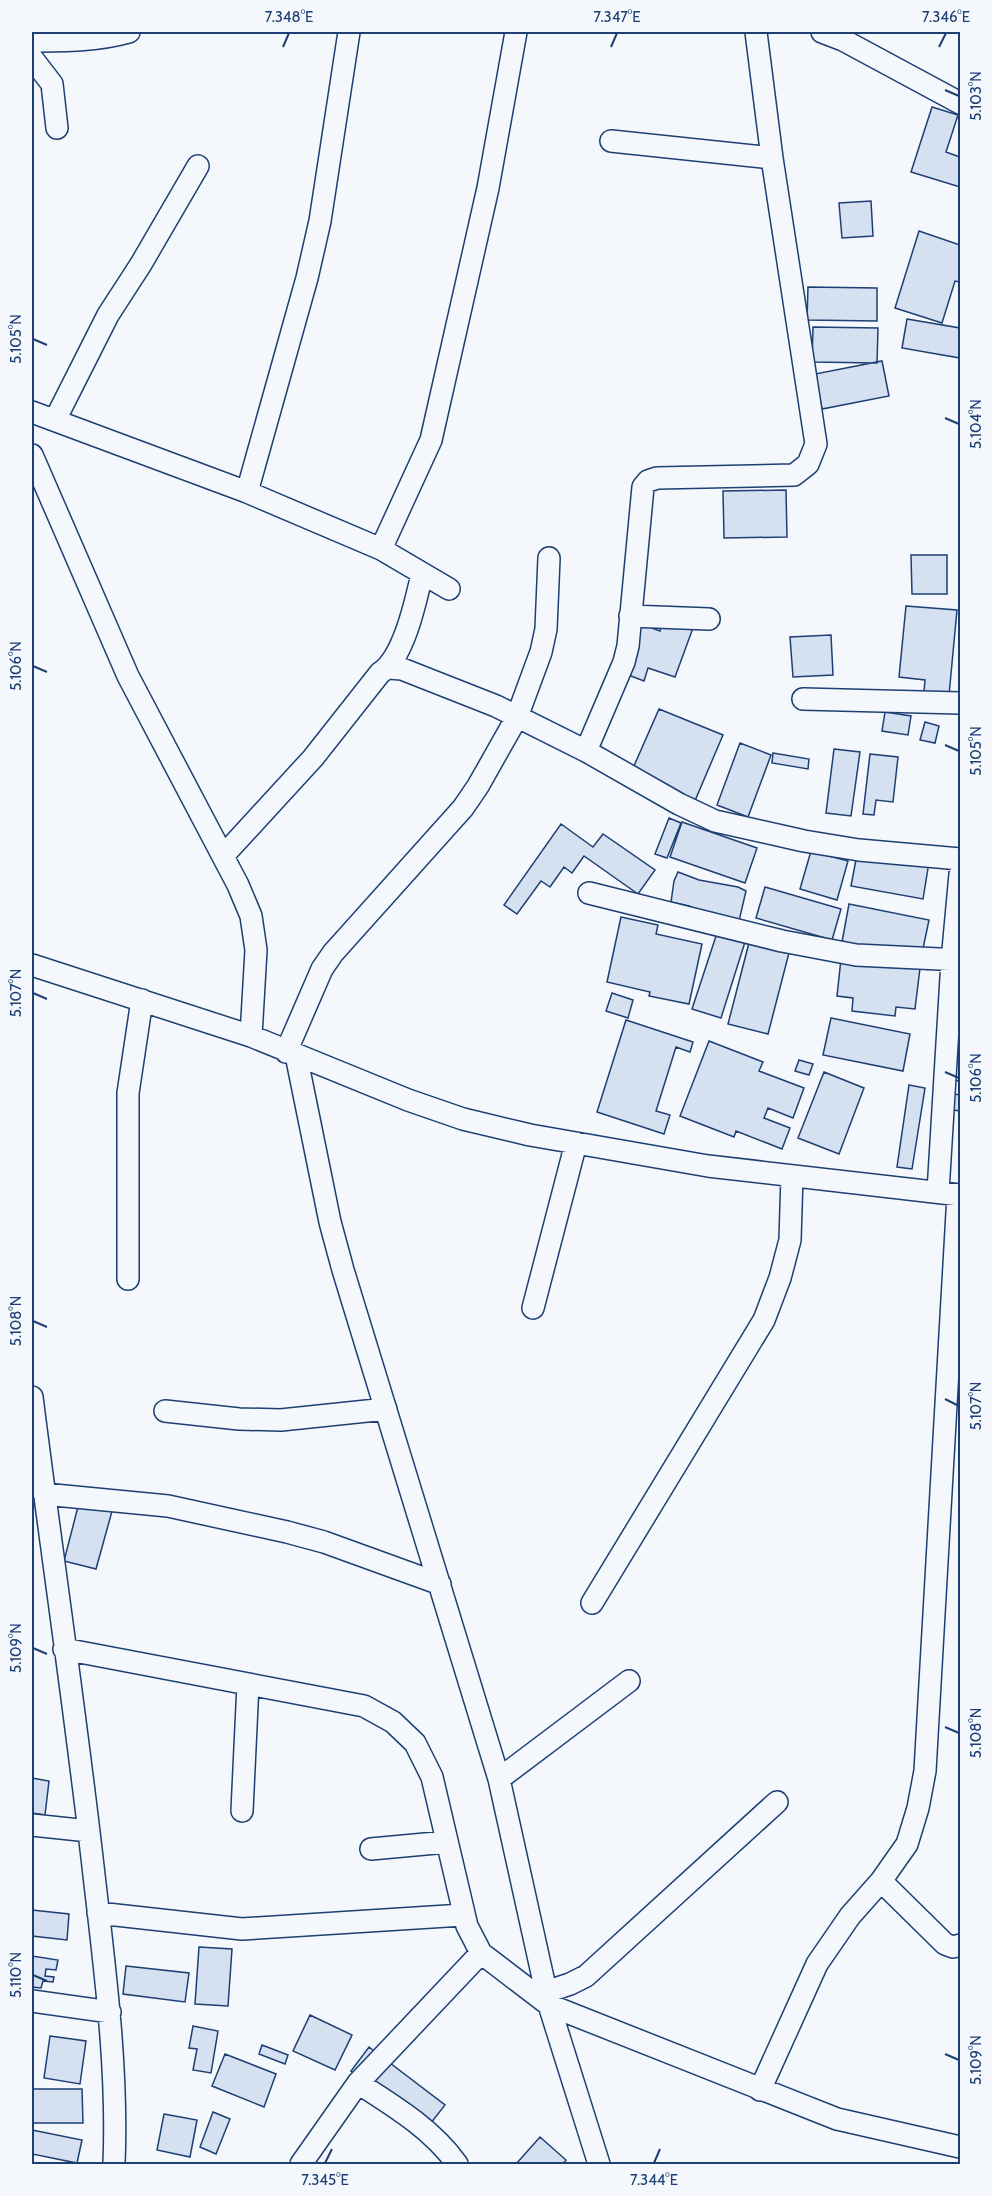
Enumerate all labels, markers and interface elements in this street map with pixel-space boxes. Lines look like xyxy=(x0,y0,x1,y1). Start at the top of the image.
text: 7.348°E xyxy=(265,8,313,26)
text: 7.347°E xyxy=(593,8,641,26)
text: 7.346°E xyxy=(922,8,970,26)
text: 5.103°N xyxy=(967,71,985,121)
text: 5.105°N xyxy=(7,314,25,364)
text: 5.104°N xyxy=(967,399,985,449)
text: 5.106°N xyxy=(7,641,25,691)
text: 5.105°N xyxy=(967,726,985,776)
text: 5.107°N xyxy=(7,969,25,1017)
text: 5.106°N xyxy=(967,1053,985,1103)
text: 5.108°N xyxy=(7,1296,25,1346)
text: 5.107°N xyxy=(967,1382,985,1430)
text: 5.109°N xyxy=(7,1623,25,1673)
text: 5.108°N xyxy=(967,1708,985,1758)
text: 5.110°N xyxy=(7,1952,25,1998)
text: 5.109°N xyxy=(967,2035,985,2085)
text: 7.345°E xyxy=(301,2171,349,2189)
text: 7.344°E xyxy=(630,2171,678,2189)

